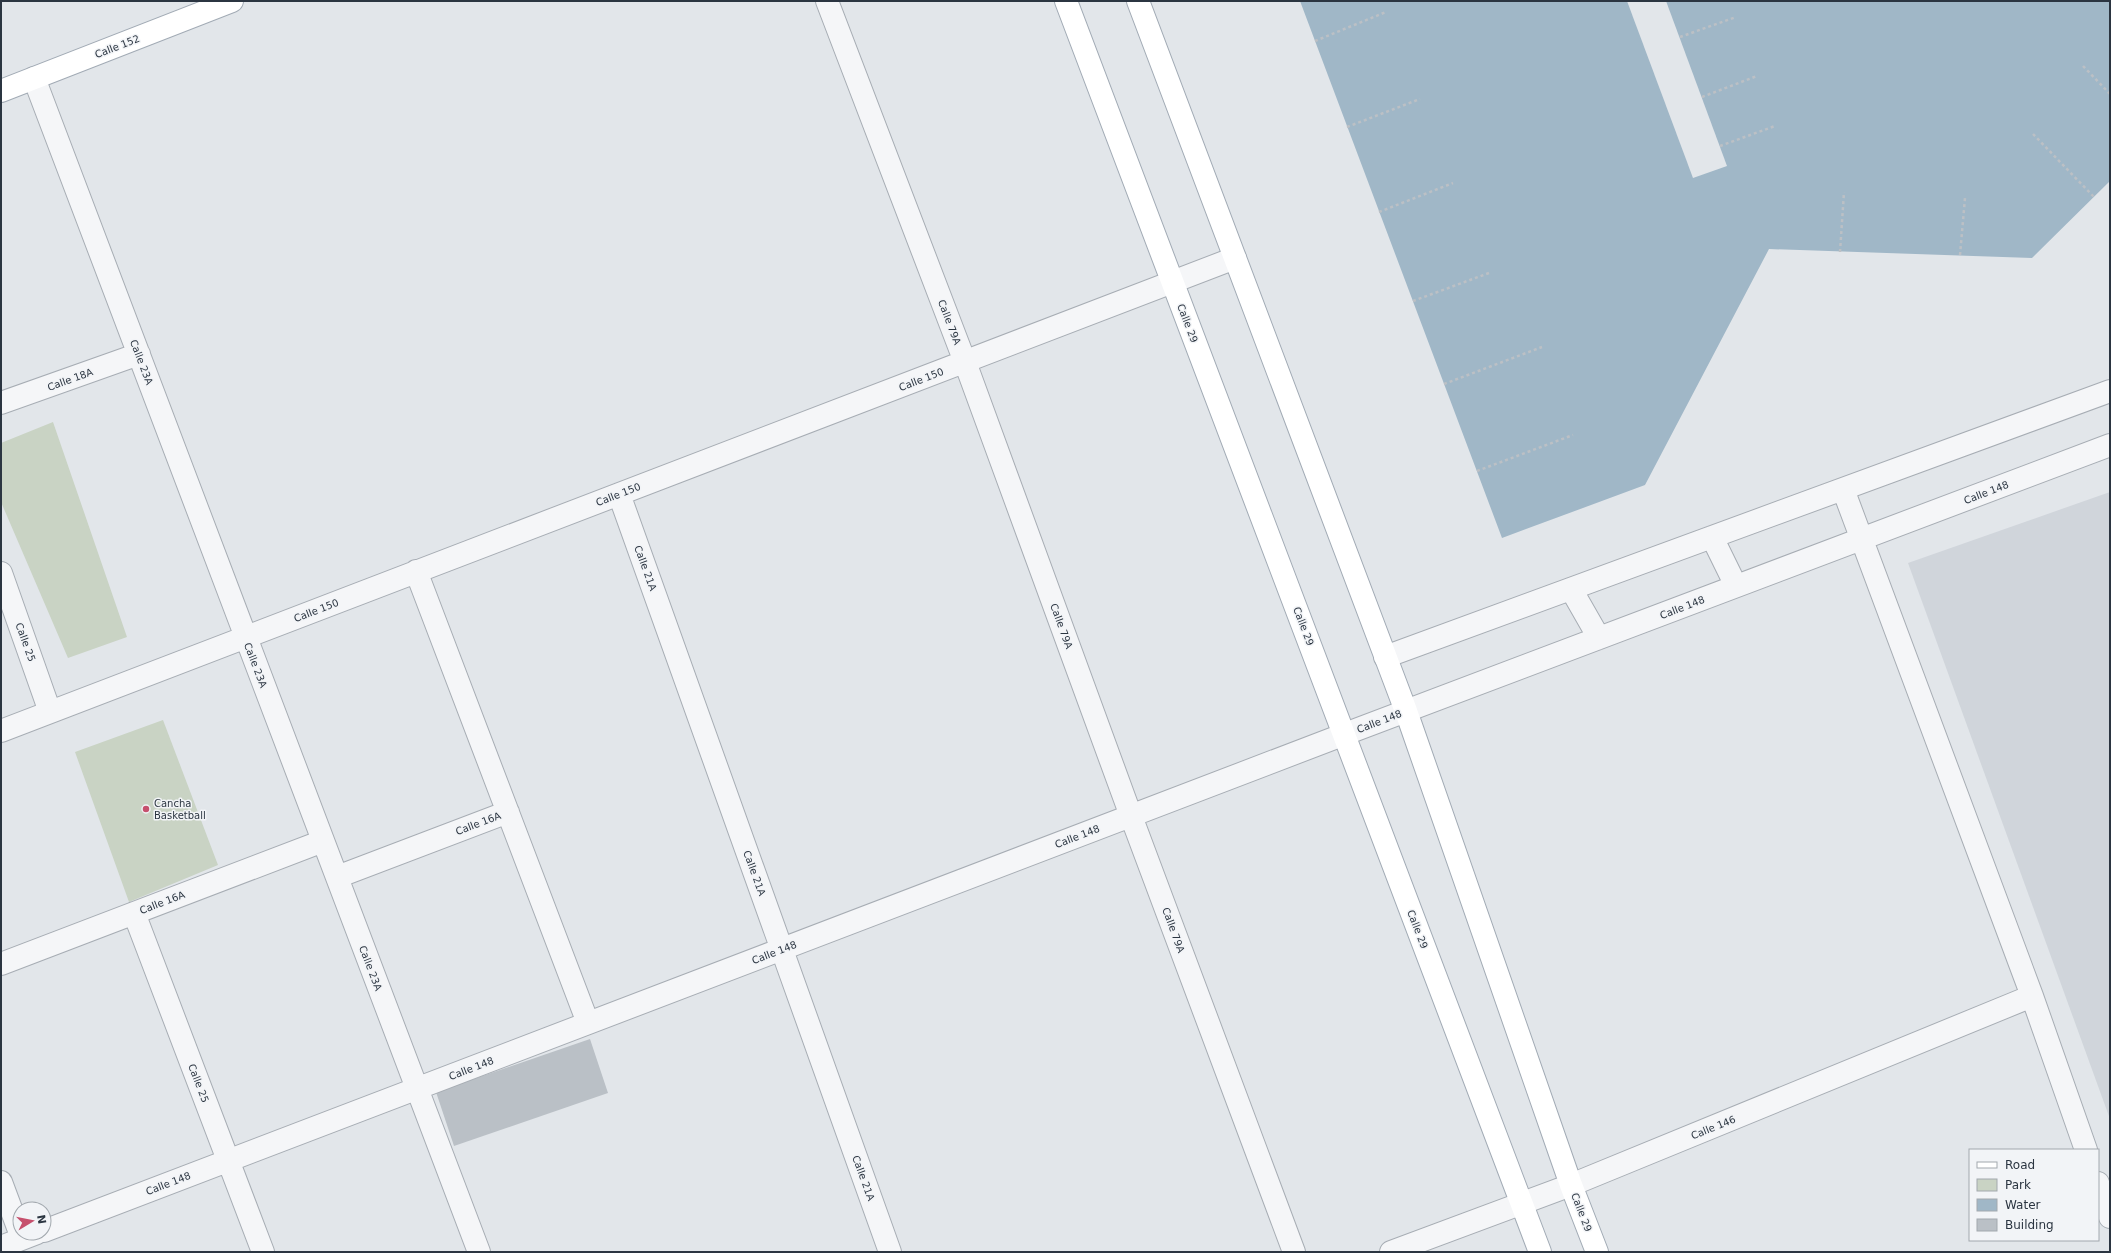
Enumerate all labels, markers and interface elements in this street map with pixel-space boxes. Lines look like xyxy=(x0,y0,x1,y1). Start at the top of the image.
street label: Calle 152 xyxy=(93,33,141,60)
street label: Calle 79A xyxy=(936,298,963,346)
street label: Calle 29 xyxy=(1175,302,1200,344)
street label: Calle 23A xyxy=(128,338,155,386)
street label: Calle 18A xyxy=(46,366,95,393)
street label: Calle 150 xyxy=(897,366,945,393)
street label: Calle 148 xyxy=(1962,479,2010,506)
street label: Calle 150 xyxy=(594,481,642,508)
street label: Calle 21A xyxy=(632,544,659,593)
street label: Calle 148 xyxy=(1658,594,1706,621)
street label: Calle 150 xyxy=(292,597,340,624)
street label: Calle 79A xyxy=(1048,602,1075,651)
street label: Calle 29 xyxy=(1291,605,1316,647)
street label: Calle 25 xyxy=(13,621,38,663)
street label: Calle 23A xyxy=(242,641,269,689)
street label: Calle 148 xyxy=(1355,708,1403,735)
place label: Cancha Basketball xyxy=(154,798,206,821)
marker: Cancha Basketball xyxy=(141,804,151,814)
street label: Calle 16A xyxy=(454,810,502,837)
street label: Calle 148 xyxy=(1053,823,1101,850)
street label: Calle 21A xyxy=(741,849,768,898)
street label: Calle 16A xyxy=(138,889,186,916)
street label: Calle 79A xyxy=(1160,906,1187,955)
street label: Calle 29 xyxy=(1405,908,1430,950)
street label: Calle 148 xyxy=(750,939,798,966)
street label: Calle 23A xyxy=(357,944,384,992)
street label: Calle 148 xyxy=(447,1055,495,1082)
street label: Calle 25 xyxy=(186,1062,211,1104)
street label: Calle 146 xyxy=(1689,1114,1737,1141)
legend xyxy=(1969,1149,2099,1241)
street label: Calle 21A xyxy=(850,1154,877,1203)
text: Road xyxy=(2005,1158,2035,1172)
street label: Calle 148 xyxy=(144,1170,192,1197)
text: Park xyxy=(2005,1178,2031,1192)
street label: Calle 29 xyxy=(1569,1191,1594,1233)
text: Water xyxy=(2005,1198,2041,1212)
north arrow xyxy=(12,1201,52,1241)
text: N xyxy=(34,1214,49,1225)
text: Building xyxy=(2005,1218,2054,1232)

